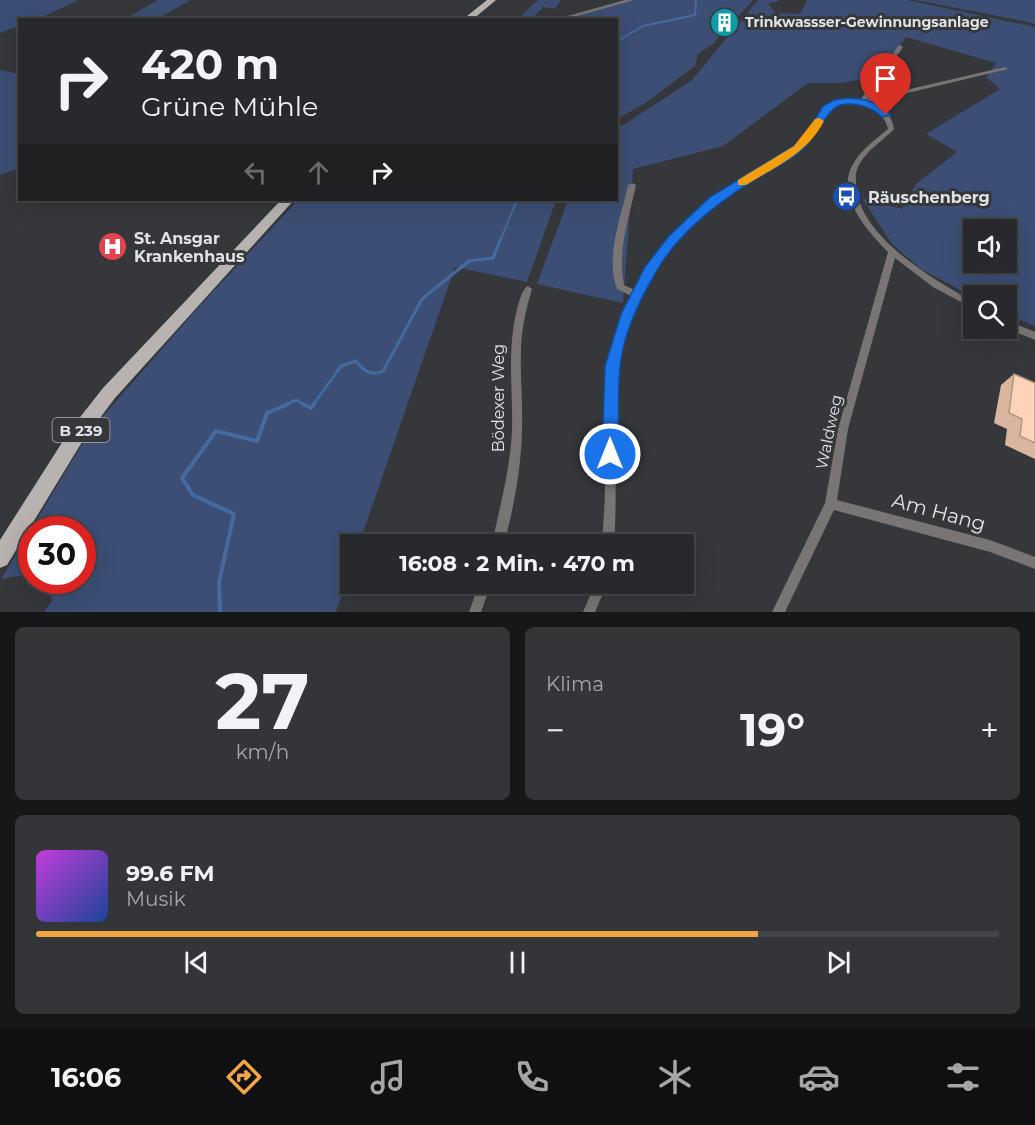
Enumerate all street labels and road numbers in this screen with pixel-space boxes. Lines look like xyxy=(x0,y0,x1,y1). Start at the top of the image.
street label: Bödexer Weg xyxy=(489,344,508,452)
street label: Waldweg xyxy=(812,393,846,471)
road number: B 239 xyxy=(52,418,110,442)
street label: Am Hang xyxy=(889,488,989,536)

